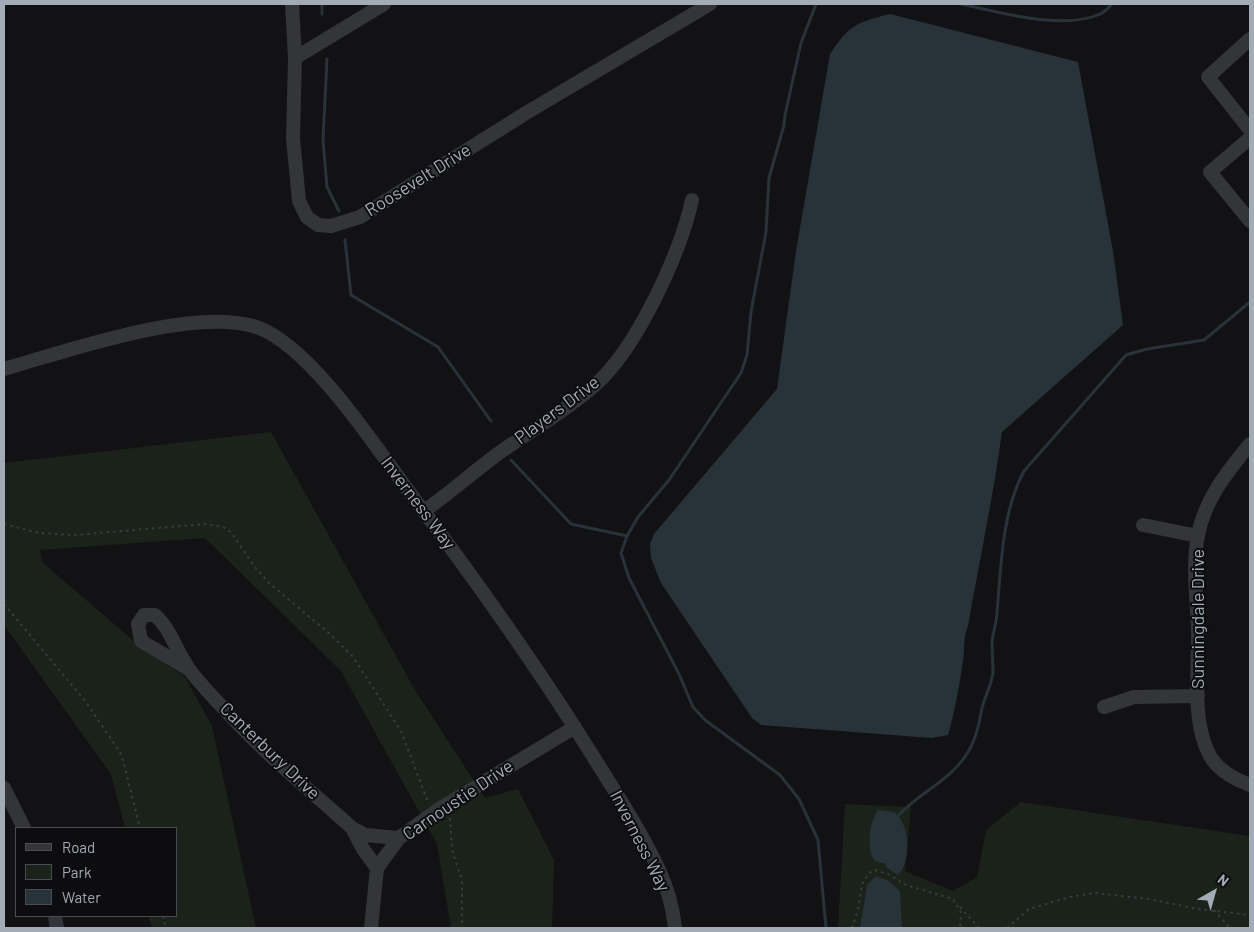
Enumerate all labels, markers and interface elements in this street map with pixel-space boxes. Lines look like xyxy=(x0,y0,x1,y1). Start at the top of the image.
street label: Roosevelt Drive xyxy=(361,139,475,221)
street label: Players Drive xyxy=(510,371,604,449)
street label: Inverness Way xyxy=(376,452,460,554)
street label: Sunningdale Drive xyxy=(1187,549,1209,689)
street label: Canterbury Drive xyxy=(216,698,324,804)
street label: Carnoustie Drive xyxy=(399,755,517,845)
street label: Inverness Way xyxy=(605,787,675,895)
legend xyxy=(15,827,178,917)
text: Road xyxy=(62,838,95,856)
text: Park xyxy=(62,863,91,881)
north arrow xyxy=(1189,867,1239,917)
text: N xyxy=(1215,870,1232,889)
text: Water xyxy=(62,888,101,906)

